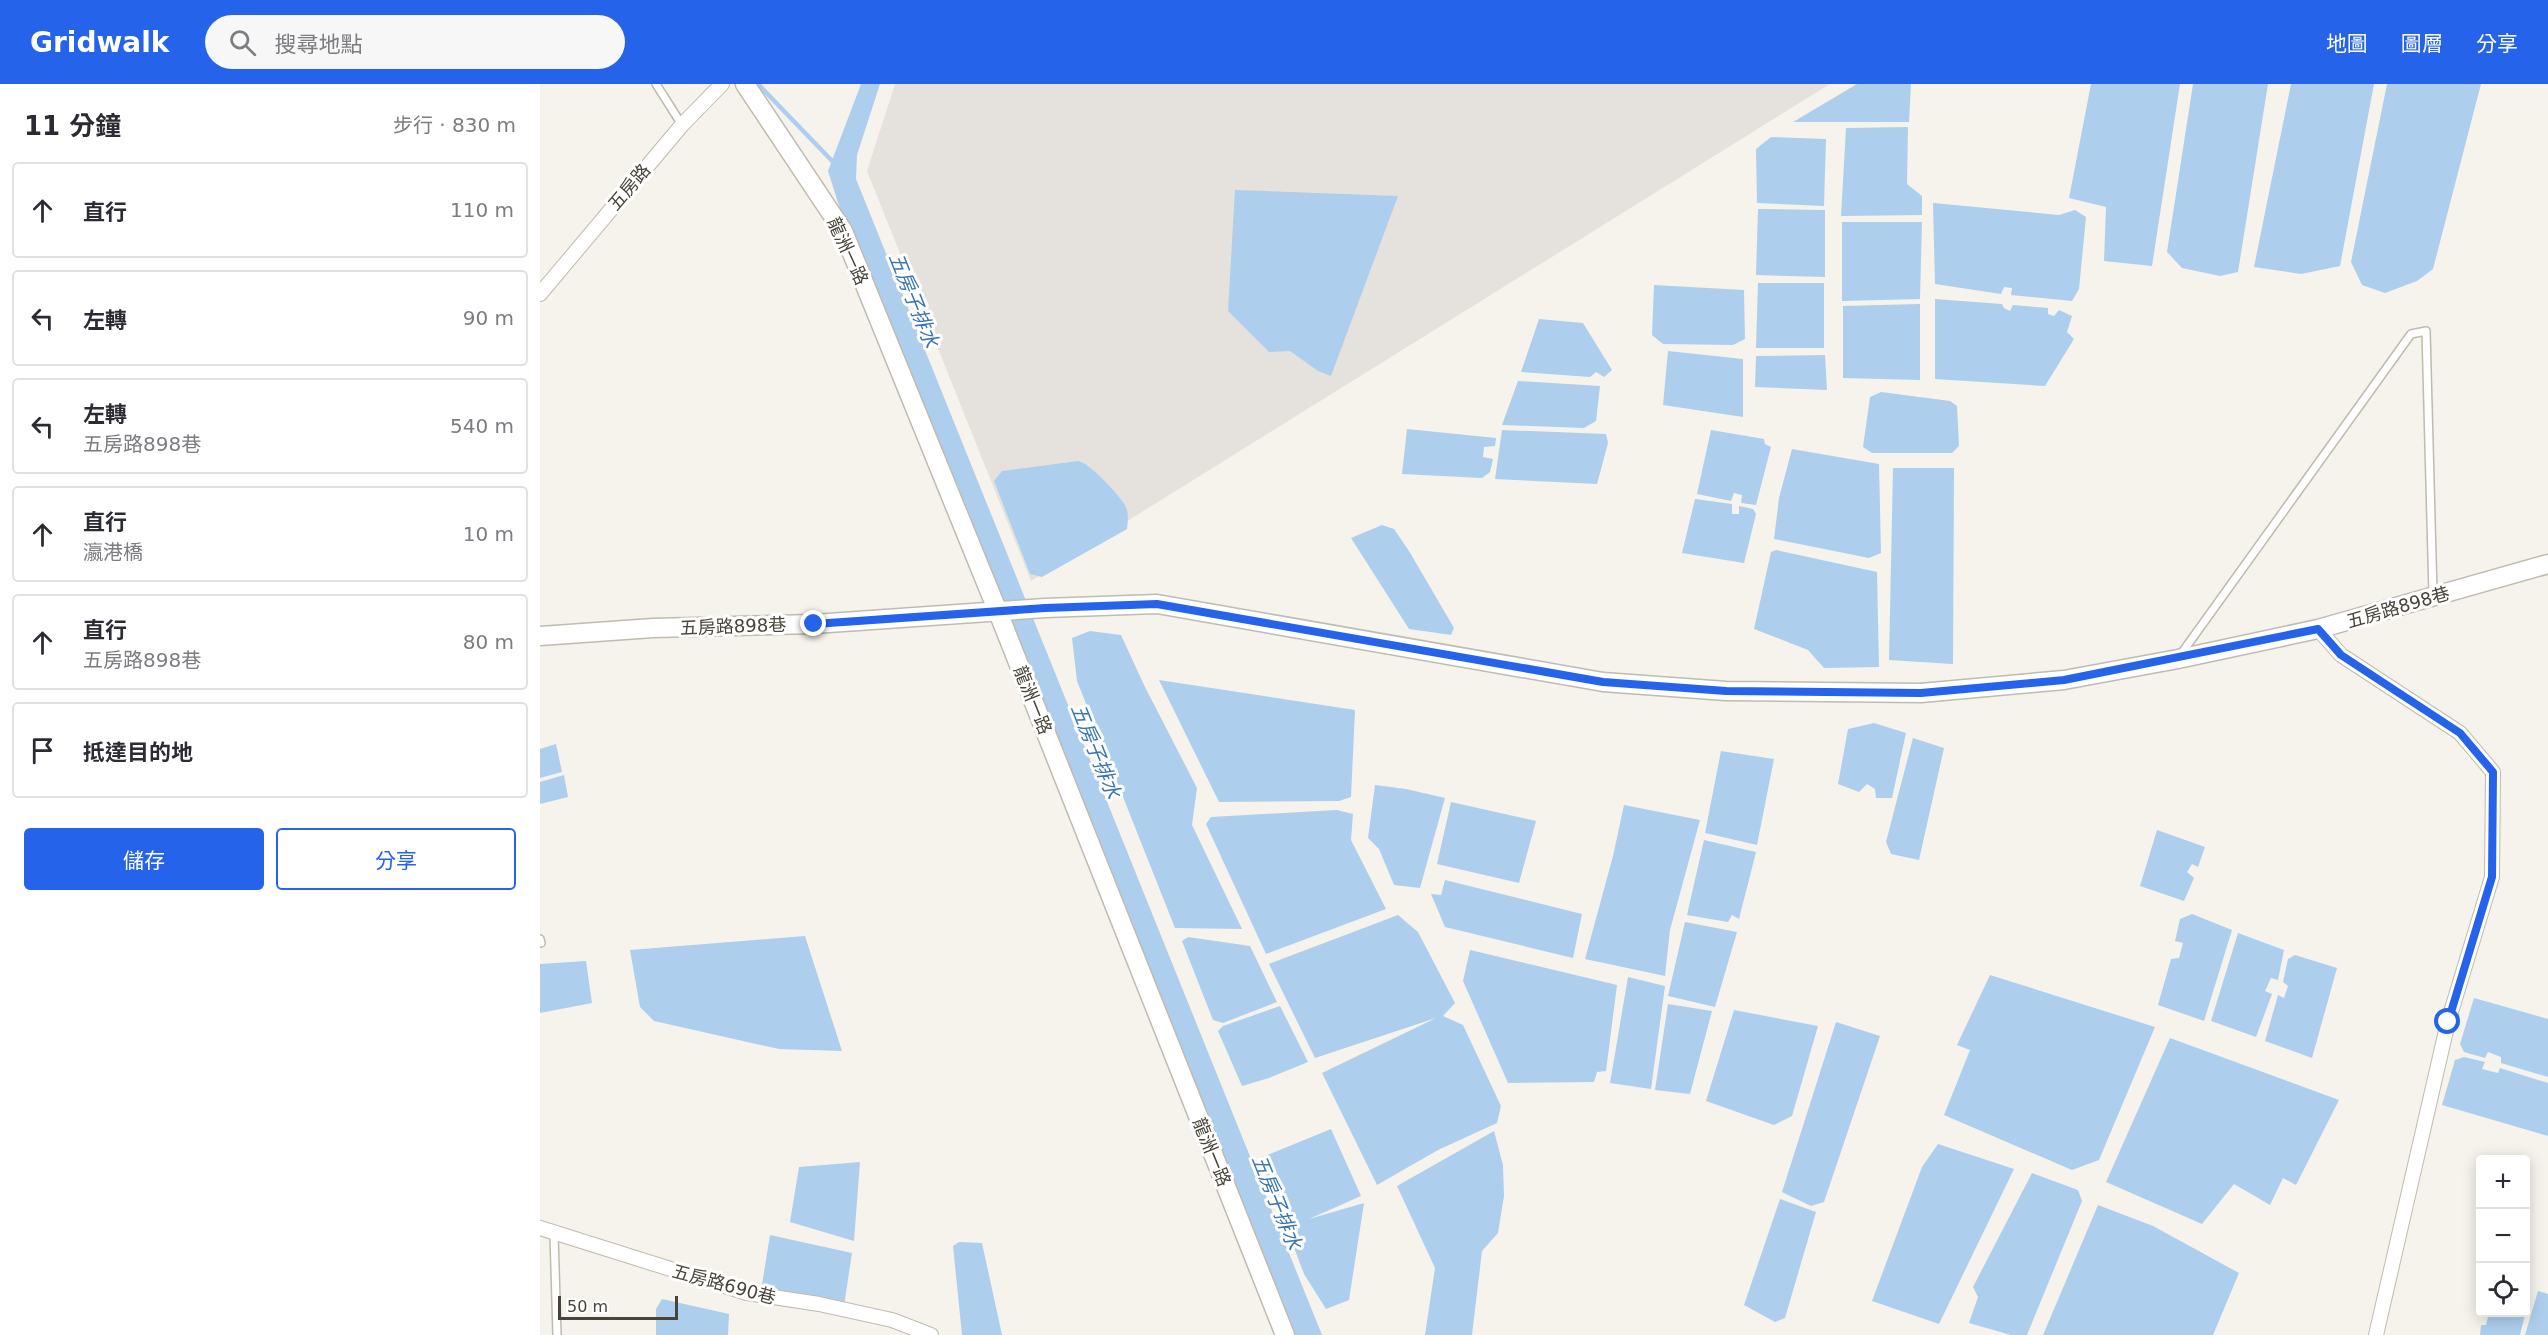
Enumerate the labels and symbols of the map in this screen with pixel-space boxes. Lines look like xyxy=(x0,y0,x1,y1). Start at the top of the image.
street label: 五房路 xyxy=(604,160,654,214)
street label: 龍洲一路 xyxy=(823,214,873,288)
water label: 五房子排水 xyxy=(884,249,944,352)
street label: 五房路898巷 xyxy=(2344,582,2452,632)
route end xyxy=(800,610,826,636)
street label: 五房路898巷 xyxy=(679,614,787,638)
street label: 龍洲一路 xyxy=(1010,663,1056,737)
water label: 五房子排水 xyxy=(1066,700,1126,803)
route start xyxy=(2434,1008,2460,1034)
street label: 龍洲一路 xyxy=(1189,1115,1235,1189)
water label: 五房子排水 xyxy=(1247,1151,1307,1254)
street label: 五房路690巷 xyxy=(670,1260,778,1308)
scale bar xyxy=(558,1293,678,1320)

